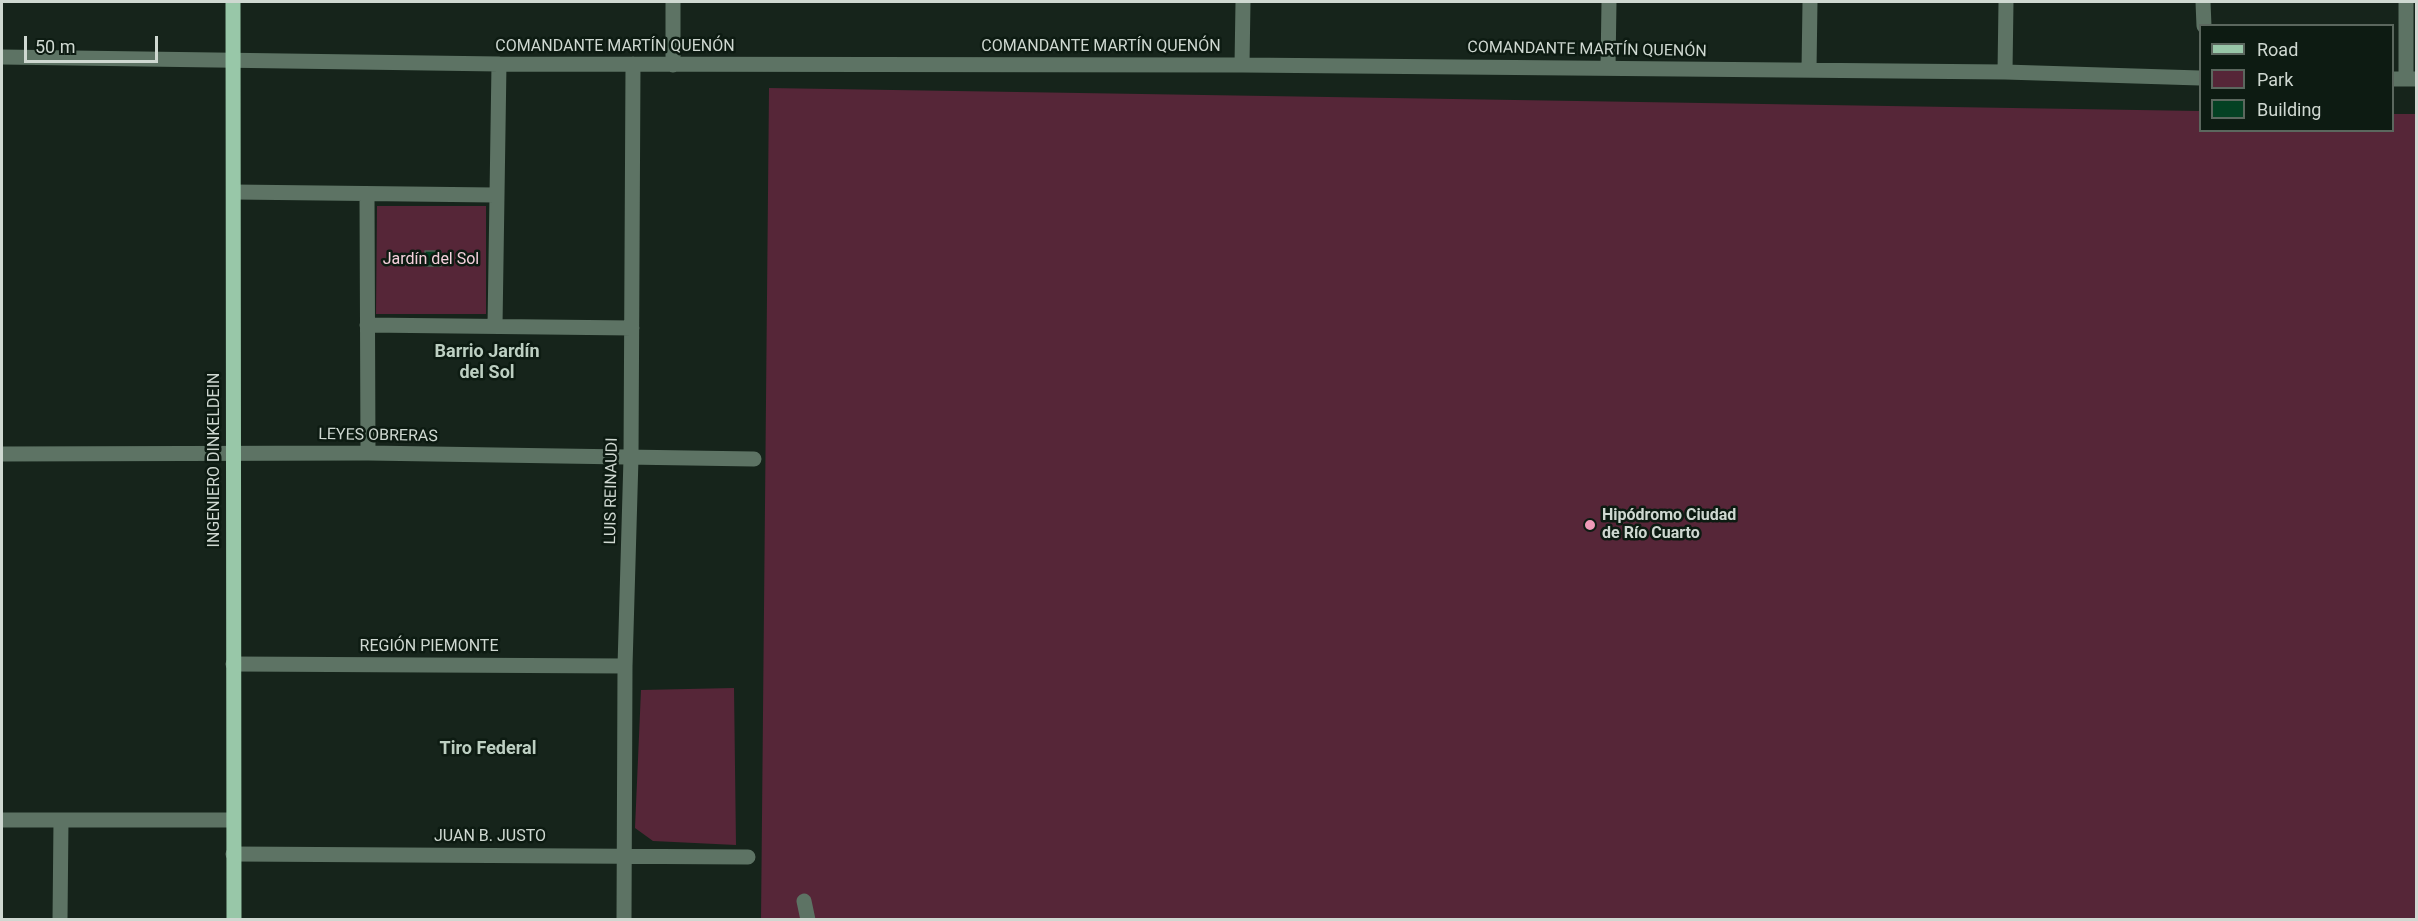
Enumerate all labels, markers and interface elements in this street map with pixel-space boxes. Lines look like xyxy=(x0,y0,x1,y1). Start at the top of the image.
scale bar xyxy=(27,24,160,62)
legend xyxy=(2199,24,2394,132)
text: 50 m xyxy=(35,36,75,57)
street label: COMANDANTE MARTÍN QUENÓN xyxy=(495,37,735,57)
street label: COMANDANTE MARTÍN QUENÓN xyxy=(981,37,1221,57)
street label: COMANDANTE MARTÍN QUENÓN xyxy=(1467,38,1707,62)
text: Road xyxy=(2257,39,2298,60)
text: Park xyxy=(2257,69,2293,90)
text: Building xyxy=(2257,99,2321,120)
park label: Jardín del Sol xyxy=(383,250,479,270)
district label: Barrio Jardín del Sol xyxy=(435,341,539,384)
street label: INGENIERO DINKELDEIN xyxy=(205,373,225,547)
street label: LEYES OBRERAS xyxy=(318,425,438,447)
street label: LUIS REINAUDI xyxy=(601,437,623,545)
place label: Hipódromo Ciudad de Río Cuarto xyxy=(1602,506,1736,544)
marker: Hipódromo Ciudad de Río Cuarto xyxy=(1583,518,1597,532)
street label: REGIÓN PIEMONTE xyxy=(360,637,498,657)
district label: Tiro Federal xyxy=(440,738,536,760)
street label: JUAN B. JUSTO xyxy=(434,827,546,847)

